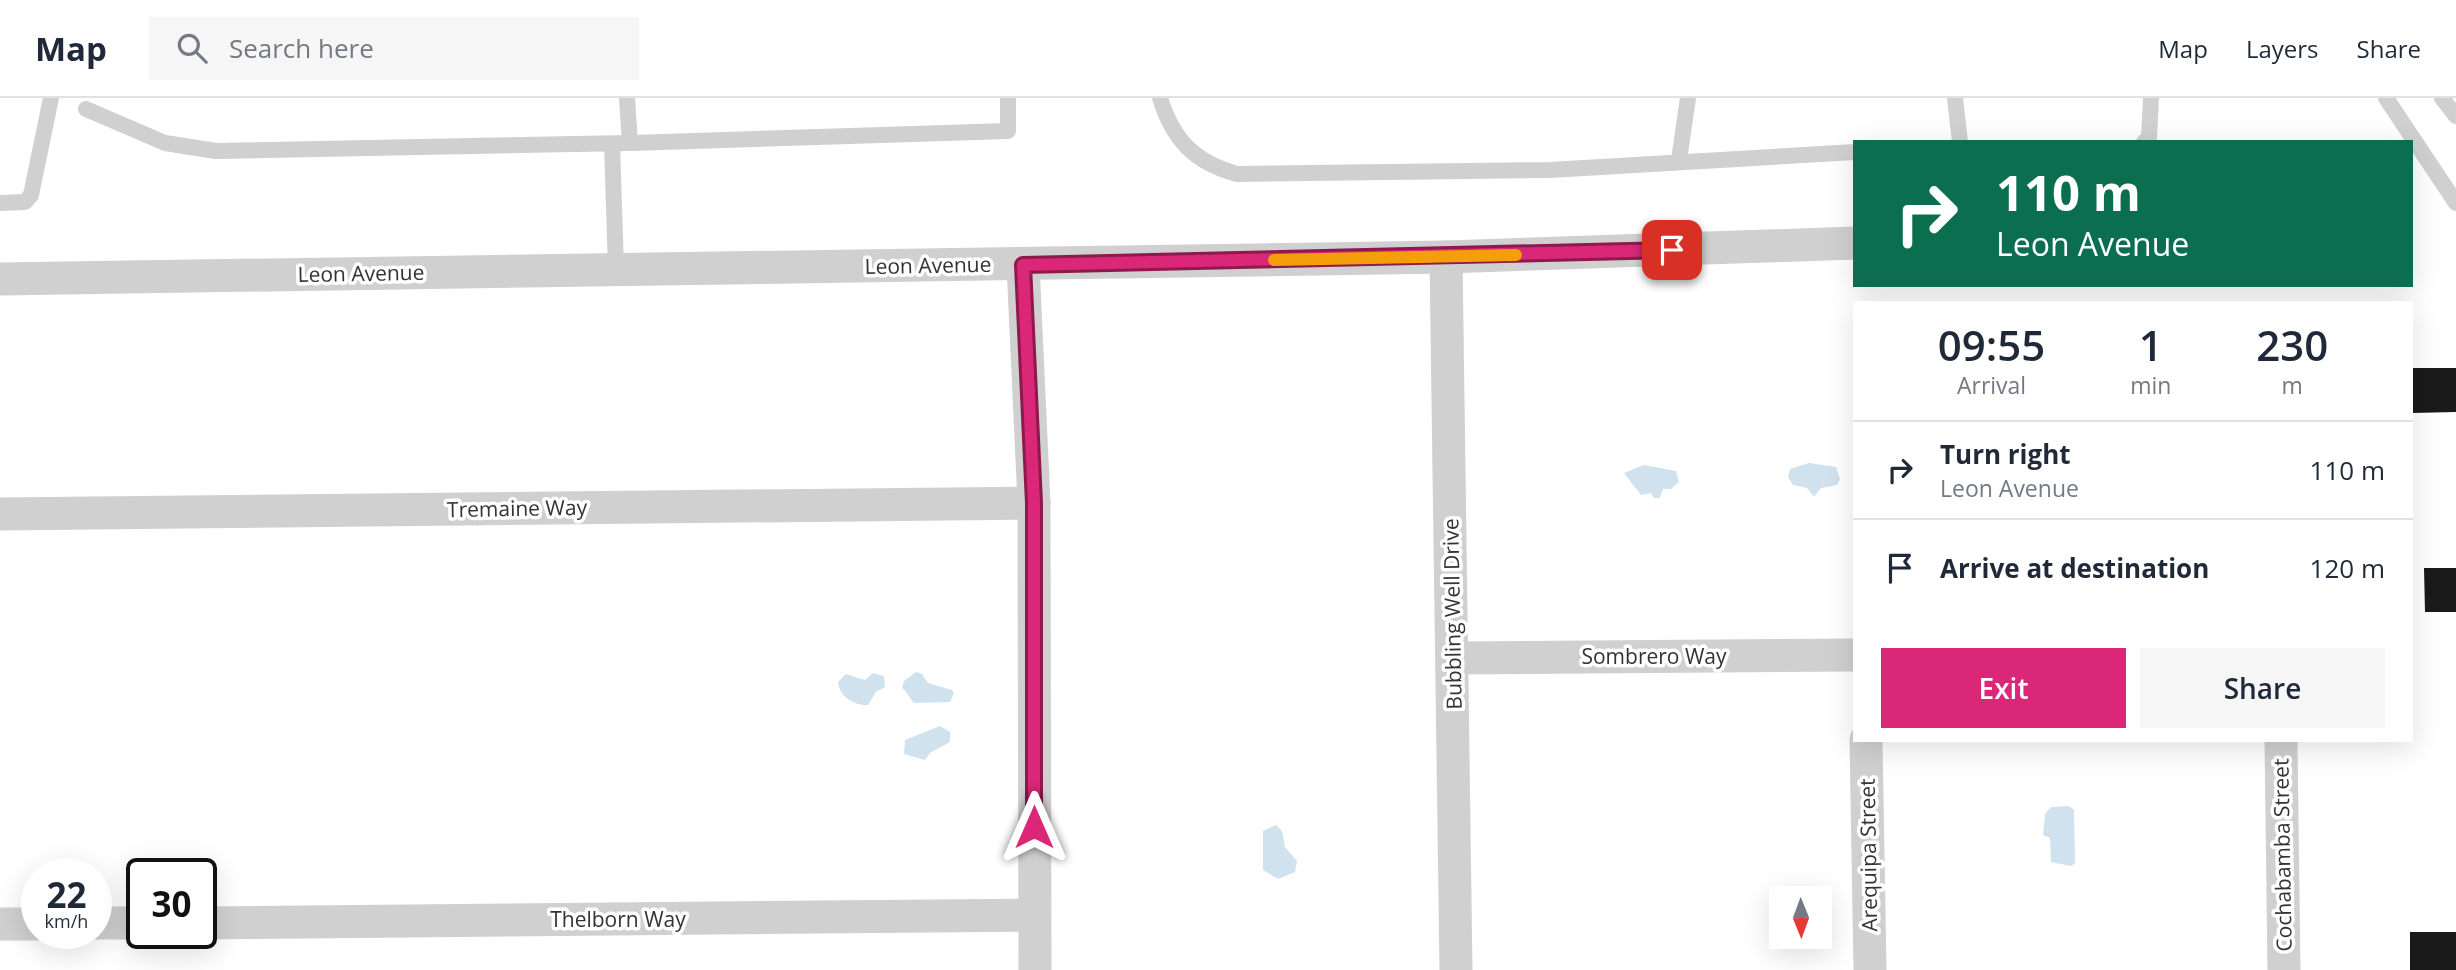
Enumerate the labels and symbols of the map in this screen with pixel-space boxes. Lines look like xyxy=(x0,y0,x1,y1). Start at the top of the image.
pin xyxy=(1642,220,1702,280)
street label: Leon Avenue xyxy=(864,250,992,280)
street label: Leon Avenue xyxy=(297,258,425,288)
street label: Tremaine Way xyxy=(447,493,588,523)
street label: Bubbling Well Drive xyxy=(1436,518,1468,710)
street label: Sombrero Way xyxy=(1581,642,1727,670)
street label: Cochabamba Street xyxy=(2266,758,2298,952)
street label: Arequipa Street xyxy=(1853,778,1883,932)
position arrow xyxy=(997,790,1071,864)
speed limit sign: 30 xyxy=(126,858,217,949)
north arrow xyxy=(1769,886,1832,948)
street label: Thelborn Way xyxy=(550,905,686,933)

